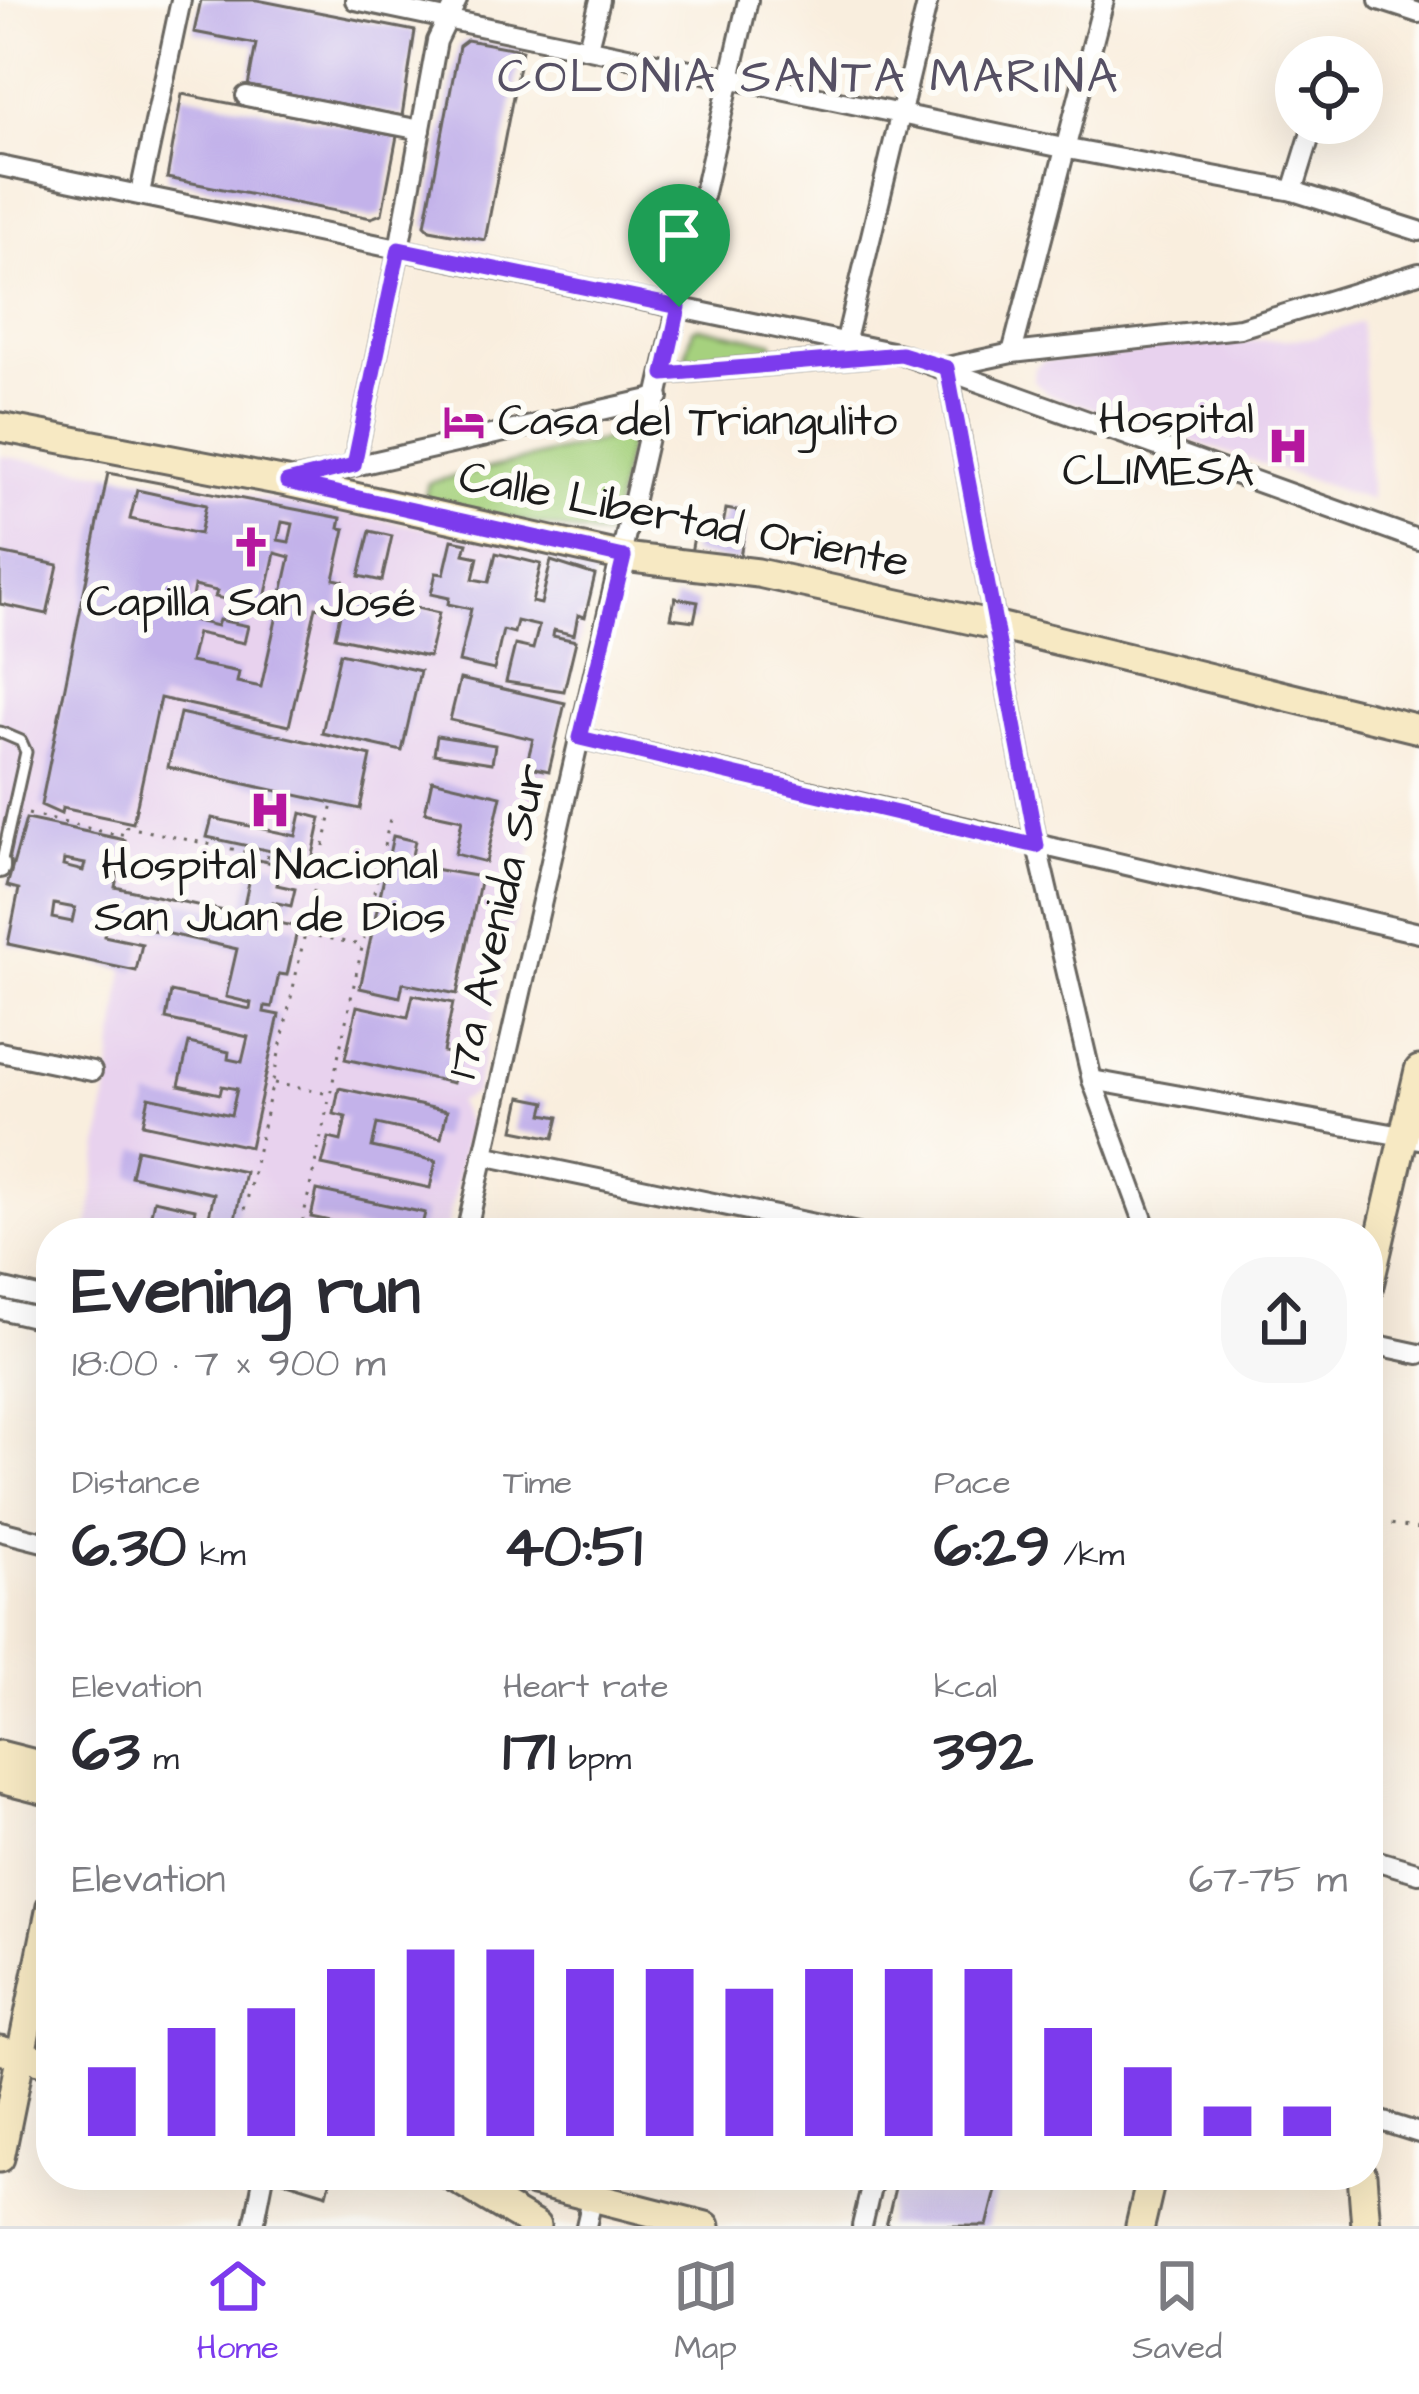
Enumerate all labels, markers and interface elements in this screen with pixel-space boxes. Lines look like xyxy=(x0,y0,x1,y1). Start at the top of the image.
map controls xyxy=(1275,36,1383,144)
button: locate xyxy=(1275,36,1383,144)
district label: COLONIA SANTA MARINA xyxy=(497,45,1121,111)
pin xyxy=(628,184,730,307)
icon: arrive xyxy=(646,202,712,268)
place label: Hospital CLIMESA xyxy=(1063,389,1254,503)
place label: Casa del Triangulito xyxy=(498,391,897,453)
hotel icon: Casa del Triangulito xyxy=(441,399,487,445)
hospital icon: Hospital CLIMESA xyxy=(1265,423,1311,469)
street label: Calle Libertad Oriente xyxy=(454,446,914,594)
church icon: Capilla San José xyxy=(228,524,274,570)
place label: Capilla San José xyxy=(86,572,416,634)
street label: 17a Avenida Sur xyxy=(432,758,564,1084)
hospital icon: Hospital Nacional San Juan de Dios xyxy=(247,787,293,833)
place label: Hospital Nacional San Juan de Dios xyxy=(94,835,446,949)
text: Evening run xyxy=(72,1247,420,1339)
button: share xyxy=(1221,1257,1347,1383)
text: 18:00 · 7 × 900 m xyxy=(72,1338,386,1392)
text: Distance xyxy=(72,1460,200,1506)
text: Time xyxy=(503,1460,572,1506)
text: Pace xyxy=(934,1460,1011,1506)
text: 6.30 xyxy=(72,1506,186,1589)
text: 40:51 xyxy=(503,1506,642,1589)
text: 6:29 xyxy=(934,1506,1050,1589)
text: km xyxy=(186,1532,246,1578)
text: /km xyxy=(1050,1532,1124,1578)
text: Elevation xyxy=(72,1664,202,1710)
text: Heart rate xyxy=(503,1664,669,1710)
text: kcal xyxy=(934,1664,997,1710)
text: 63 xyxy=(72,1710,140,1793)
text: 171 xyxy=(503,1710,555,1793)
text: 392 xyxy=(934,1710,1033,1793)
text: m xyxy=(140,1736,179,1782)
text: bpm xyxy=(555,1736,631,1782)
text: Elevation xyxy=(72,1854,226,1908)
text: 67–75 m xyxy=(1189,1854,1347,1908)
tab: Home xyxy=(197,2253,279,2371)
tab: Map xyxy=(673,2253,739,2371)
tab: Saved xyxy=(1132,2253,1222,2371)

